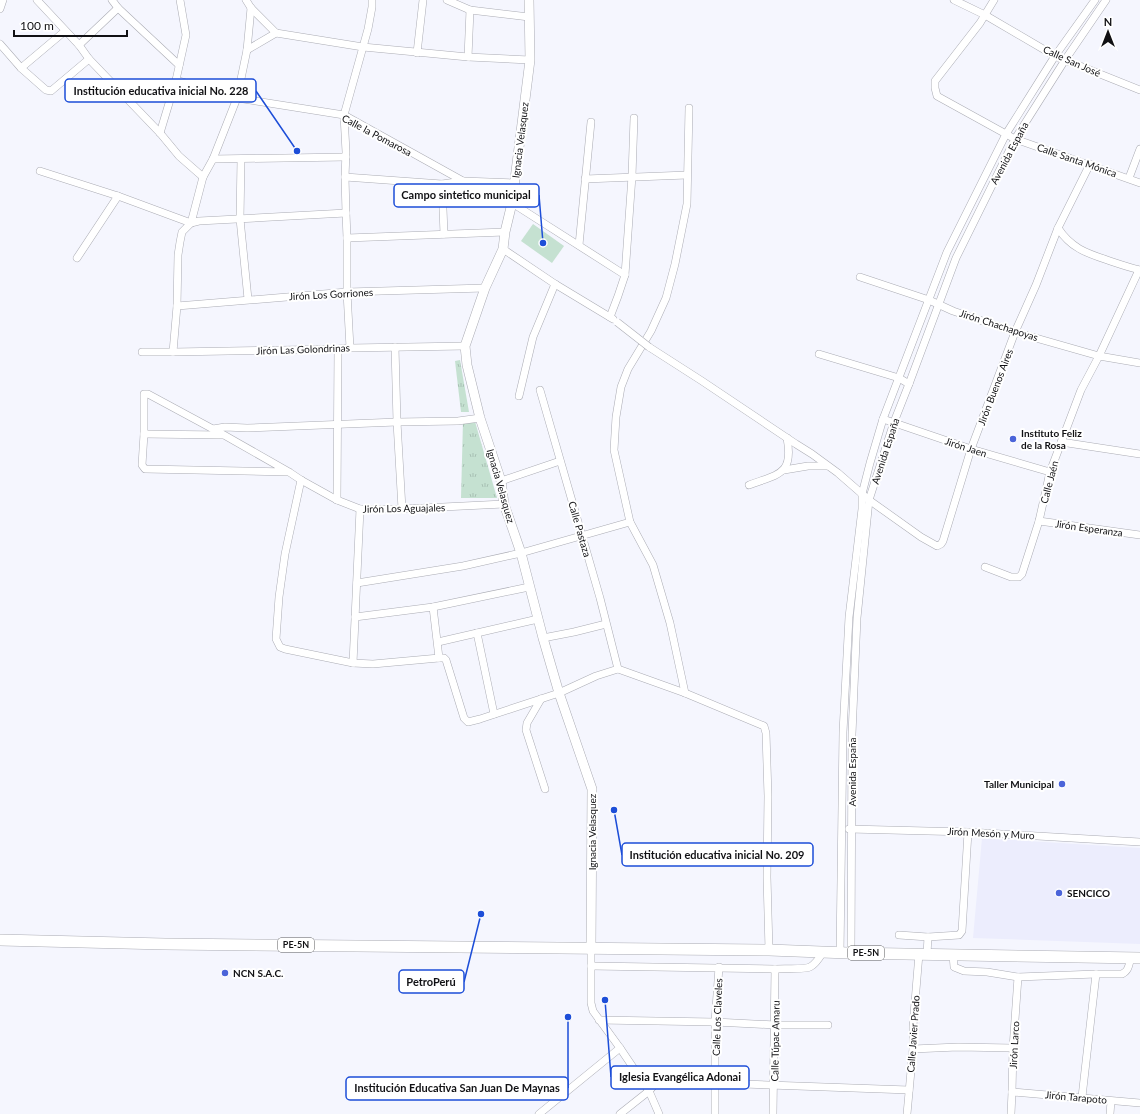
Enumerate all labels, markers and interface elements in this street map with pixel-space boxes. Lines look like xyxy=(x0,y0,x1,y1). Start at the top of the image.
scale bar xyxy=(14,12,127,38)
north arrow xyxy=(1088,12,1128,52)
text: N xyxy=(1104,15,1112,28)
text: 100 m xyxy=(20,18,54,33)
street label: Calle San José xyxy=(1041,43,1103,79)
callout: Institución educativa inicial No. 228 xyxy=(65,79,256,102)
text: Institución educativa inicial No. 228 xyxy=(74,84,248,97)
street label: Ignacia Velasquez xyxy=(509,101,531,179)
street label: Calle la Pomarosa xyxy=(340,112,414,158)
street label: Avenida España xyxy=(988,120,1030,186)
street label: Calle Santa Mónica xyxy=(1035,141,1119,179)
callout: Campo sintetico municipal xyxy=(394,184,539,207)
text: Campo sintetico municipal xyxy=(401,188,531,201)
street label: Jirón Los Gorriones xyxy=(288,286,374,302)
street label: Jirón Chachapoyas xyxy=(958,307,1040,343)
street label: Jirón Las Golondrinas xyxy=(256,341,350,357)
street label: Jirón Buenos Aires xyxy=(975,347,1015,427)
street label: Avenida España xyxy=(869,416,901,486)
place label: Instituto Feliz de la Rosa xyxy=(1021,427,1082,451)
marker: Instituto Feliz de la Rosa xyxy=(1008,434,1018,444)
street label: Jirón Jaen xyxy=(944,435,988,459)
street label: Ignacia Velasquez xyxy=(485,447,517,525)
street label: Calle Jaén xyxy=(1038,459,1060,505)
street label: Calle Pastaza xyxy=(566,500,594,558)
street label: Jirón Los Aguajales xyxy=(363,501,445,515)
street label: Jirón Esperanza xyxy=(1054,517,1124,539)
street label: Avenida España xyxy=(846,738,858,806)
place label: Taller Municipal xyxy=(984,778,1054,790)
marker: Taller Municipal xyxy=(1057,779,1067,789)
street label: Ignacia Velasquez xyxy=(586,793,598,870)
street label: Jirón Mesón y Muro xyxy=(947,825,1035,841)
callout: Institución educativa inicial No. 209 xyxy=(622,843,813,866)
text: Institución educativa inicial No. 209 xyxy=(630,848,804,861)
place label: SENCICO xyxy=(1067,887,1110,899)
marker: SENCICO xyxy=(1054,888,1064,898)
road number: PE-5N xyxy=(278,938,314,952)
road number: PE-5N xyxy=(848,946,884,960)
place label: NCN S.A.C. xyxy=(233,967,283,979)
marker: NCN S.A.C. xyxy=(220,968,230,978)
callout: PetroPerú xyxy=(399,970,464,993)
text: PetroPerú xyxy=(406,975,456,988)
street label: Calle Los Claveles xyxy=(710,978,724,1056)
street label: Calle Javier Prado xyxy=(904,995,922,1073)
street label: Calle Túpac Amaru xyxy=(768,1000,782,1082)
street label: Jirón Larco xyxy=(1007,1021,1021,1069)
callout: Iglesia Evangélica Adonai xyxy=(611,1066,749,1089)
text: Iglesia Evangélica Adonai xyxy=(619,1070,741,1083)
callout: Institución Educativa San Juan De Maynas xyxy=(346,1077,568,1100)
text: Institución Educativa San Juan De Maynas xyxy=(354,1081,560,1094)
street label: Jirón Tarapoto xyxy=(1045,1088,1108,1106)

